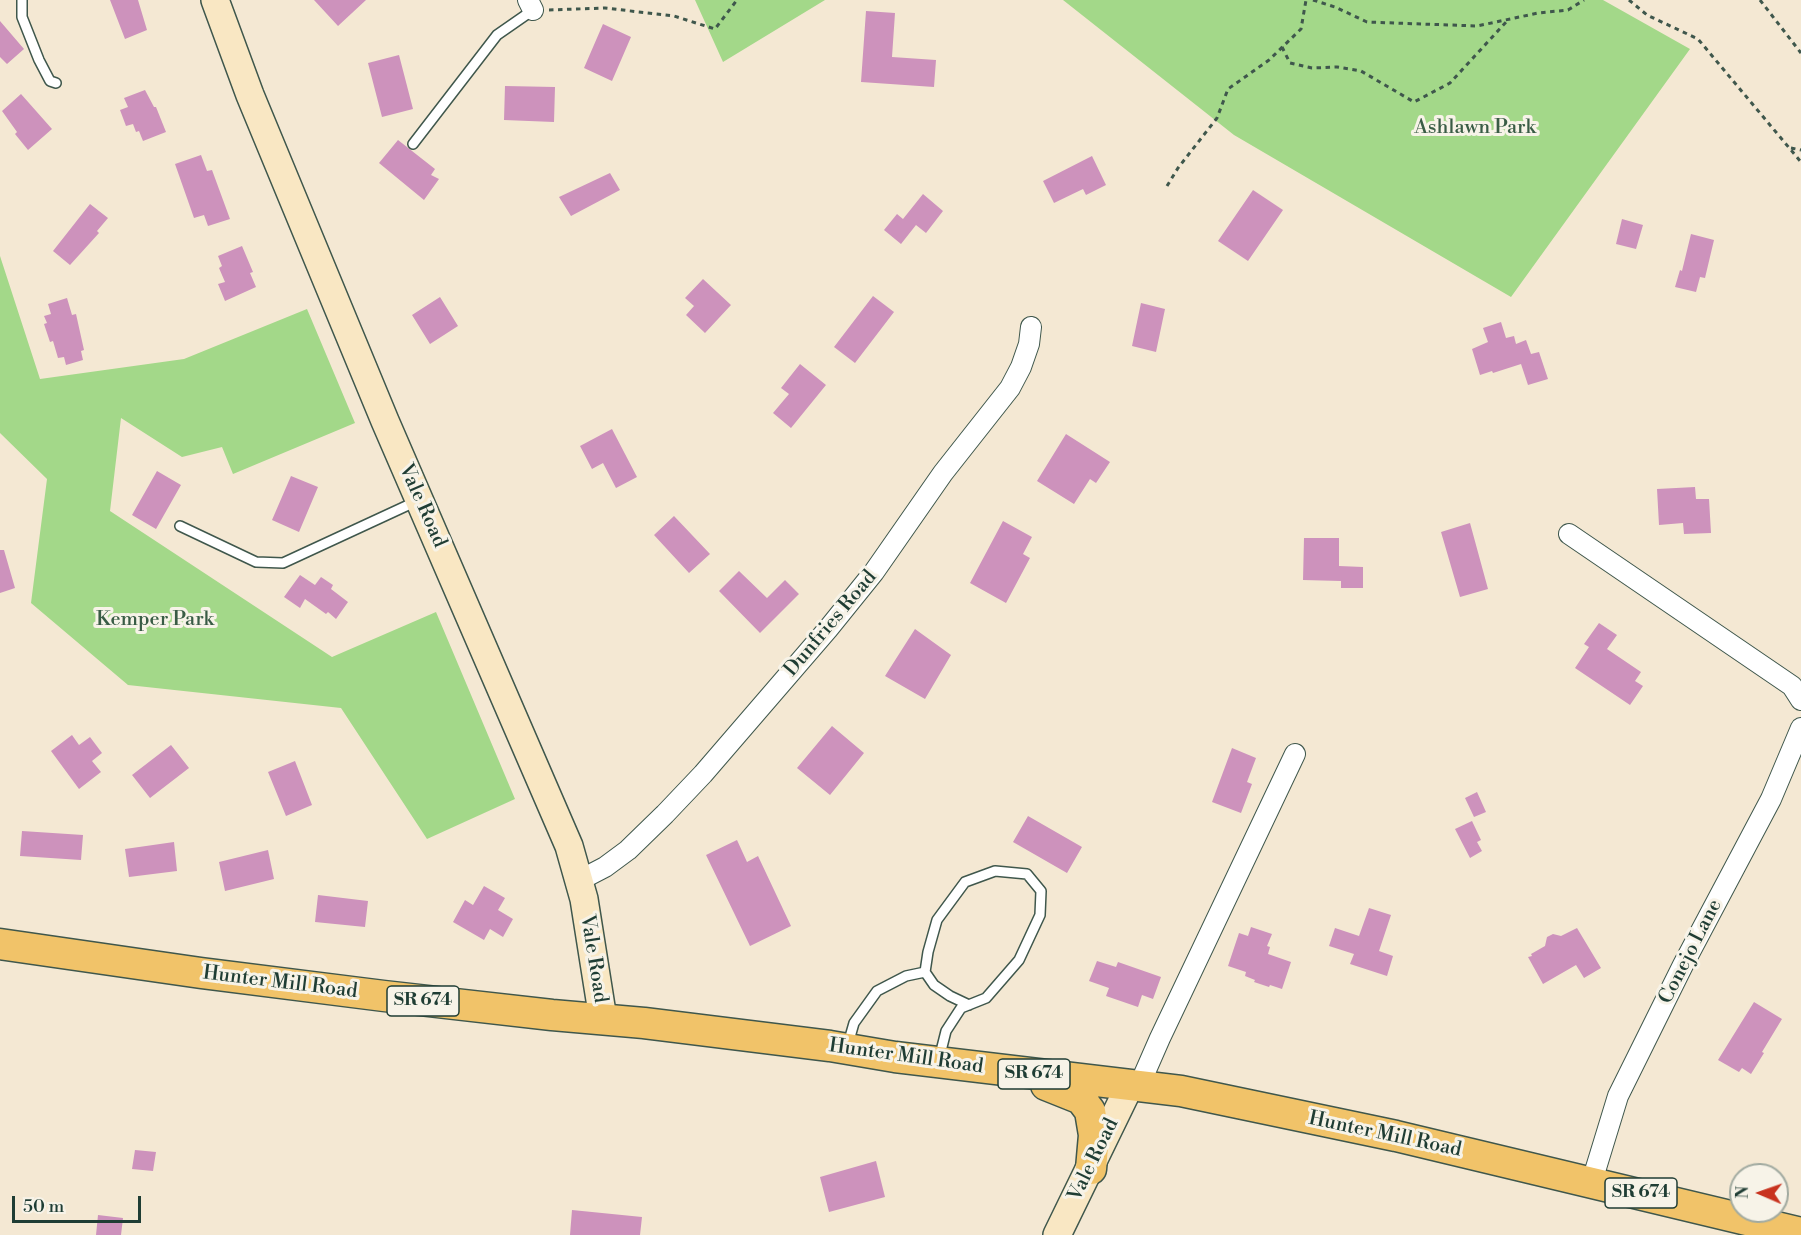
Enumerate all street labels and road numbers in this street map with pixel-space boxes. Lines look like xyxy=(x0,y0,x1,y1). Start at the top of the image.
street label: Vale Road xyxy=(393,460,451,552)
street label: Dunfries Road xyxy=(780,566,882,682)
street label: Conejo Lane xyxy=(1654,896,1728,1008)
street label: Vale Road xyxy=(574,913,612,1005)
street label: Hunter Mill Road xyxy=(201,962,359,1004)
road number: SR 674 xyxy=(387,986,459,1016)
street label: Hunter Mill Road xyxy=(827,1034,985,1080)
road number: SR 674 xyxy=(998,1059,1070,1089)
street label: Hunter Mill Road xyxy=(1306,1107,1464,1163)
street label: Vale Road xyxy=(1064,1115,1124,1205)
road number: SR 674 xyxy=(1605,1178,1677,1208)

